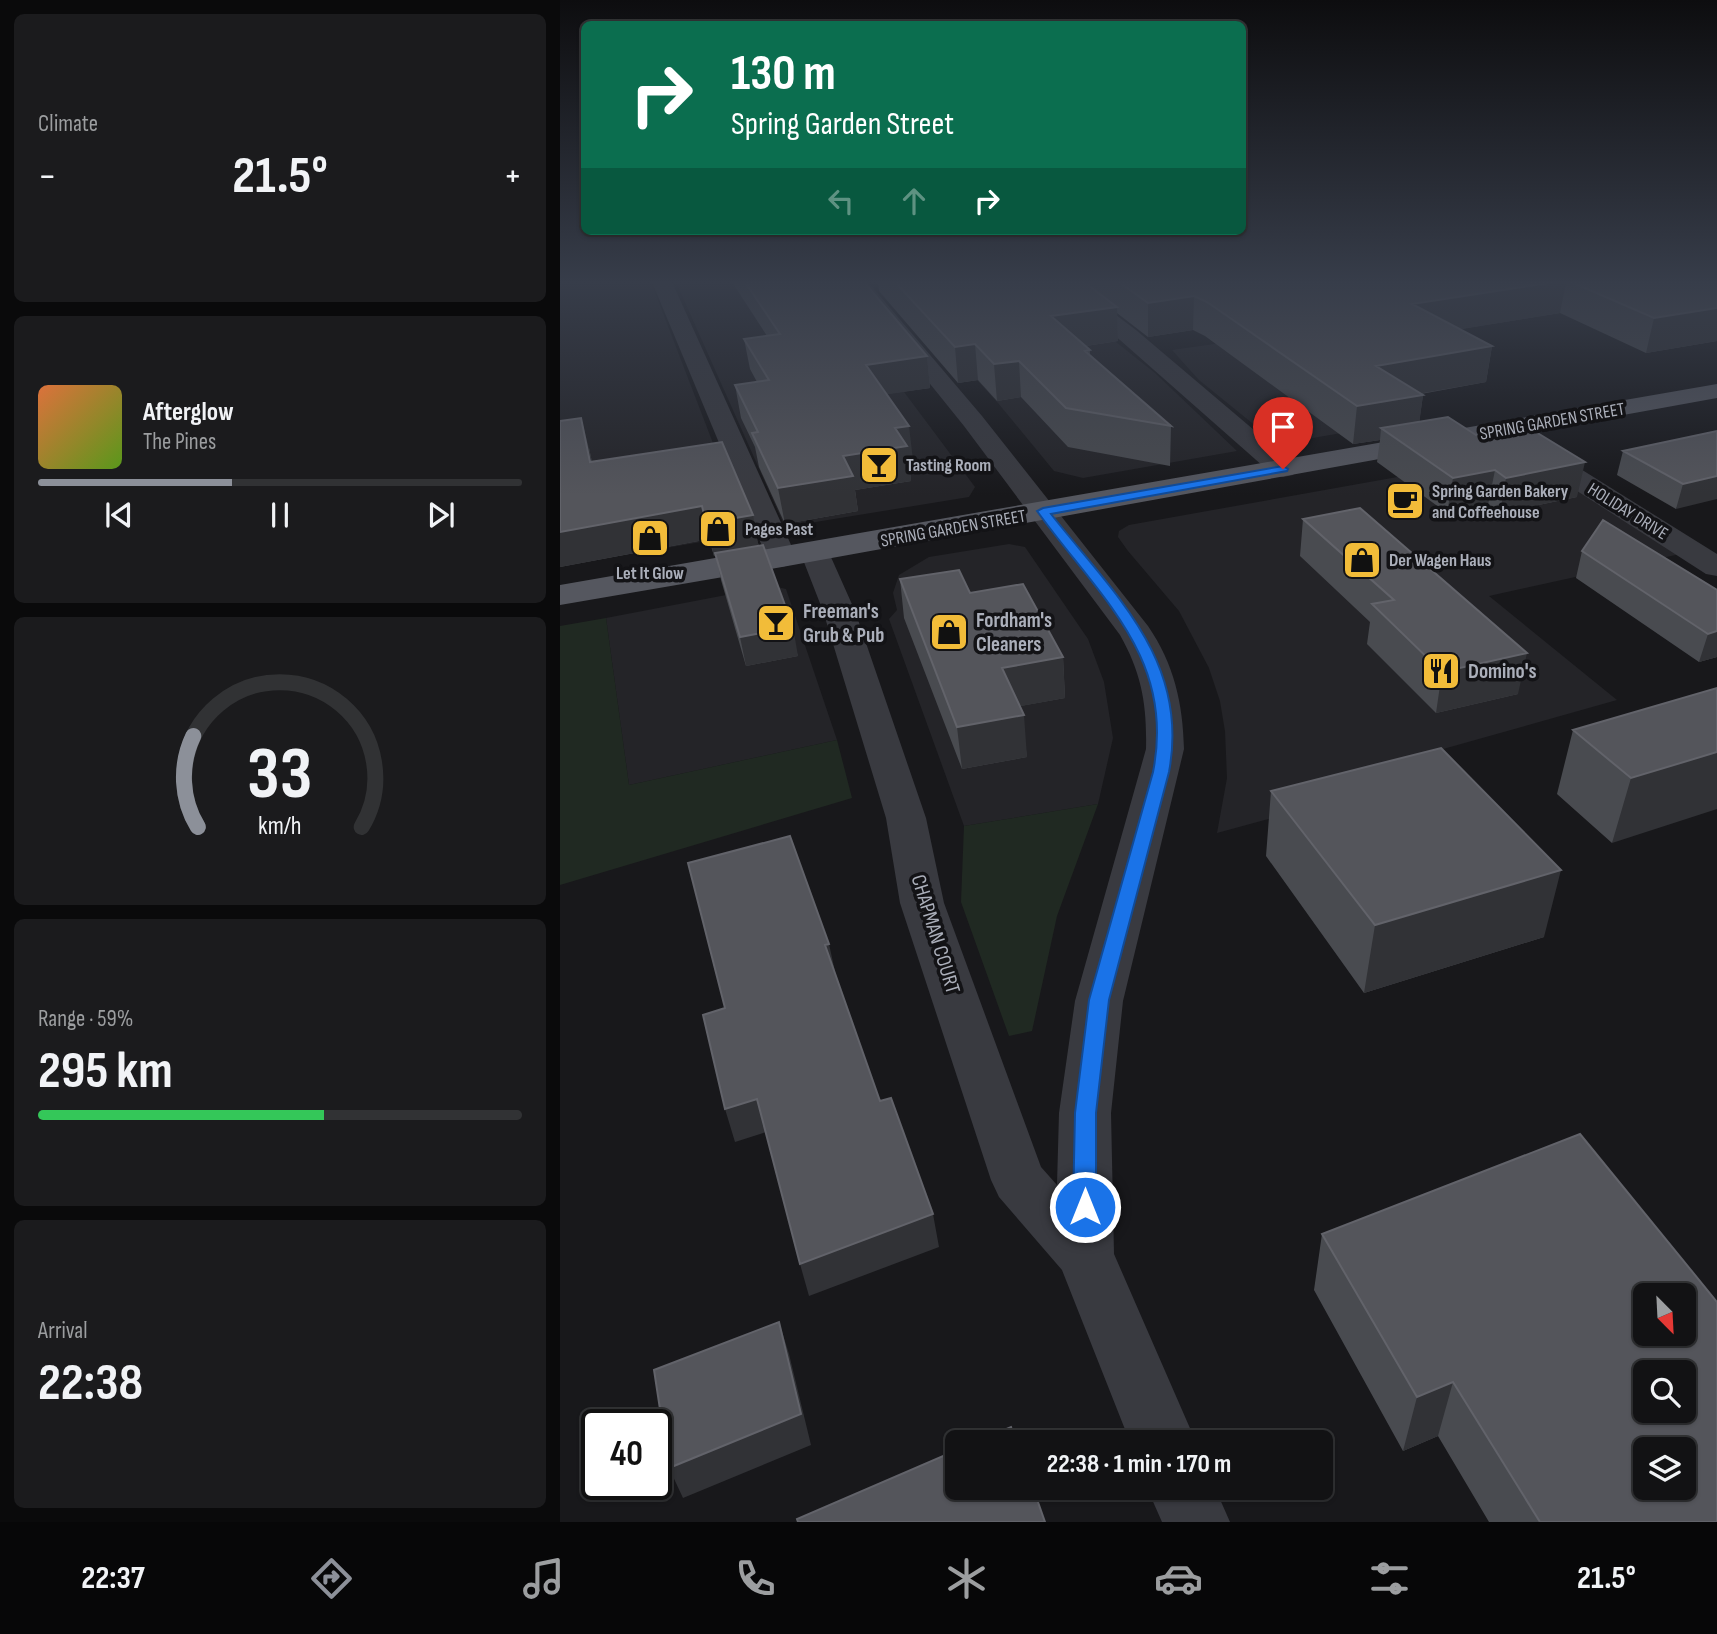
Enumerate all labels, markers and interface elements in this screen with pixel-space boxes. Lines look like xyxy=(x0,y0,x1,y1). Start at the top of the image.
text: 130 m xyxy=(731,45,836,104)
icon: right xyxy=(616,49,707,140)
text: Spring Garden Street xyxy=(731,105,954,144)
text: Climate xyxy=(38,110,98,138)
text: 21.5° xyxy=(232,145,328,208)
text: − xyxy=(38,154,57,199)
text: + xyxy=(503,154,522,199)
icon: left xyxy=(822,182,860,220)
icon: ahead xyxy=(895,182,933,220)
icon: right xyxy=(968,182,1006,220)
text: Afterglow xyxy=(143,397,234,428)
pin xyxy=(1253,397,1313,469)
street label: SPRING GARDEN STREET xyxy=(1478,398,1626,445)
icon: arrive xyxy=(1264,408,1302,446)
text: The Pines xyxy=(143,428,216,456)
bar icon: Tasting Room xyxy=(858,444,900,486)
place label: Tasting Room xyxy=(906,455,991,476)
street label: HOLIDAY DRIVE xyxy=(1584,479,1672,544)
cafe icon: Spring Garden Bakery and Coffeehouse xyxy=(1384,480,1426,522)
place label: Spring Garden Bakery and Coffeehouse xyxy=(1432,481,1569,523)
icon: previous xyxy=(100,496,138,534)
icon: pause xyxy=(261,496,299,534)
icon: next xyxy=(422,496,460,534)
street label: SPRING GARDEN STREET xyxy=(879,505,1027,552)
shop icon: Pages Past xyxy=(697,508,739,550)
shop icon: Let It Glow xyxy=(629,517,671,559)
place label: Pages Past xyxy=(745,519,813,540)
shop icon: Der Wagen Haus xyxy=(1341,539,1383,581)
place label: Der Wagen Haus xyxy=(1389,550,1492,571)
place label: Let It Glow xyxy=(616,563,684,584)
place label: Freeman's Grub & Pub xyxy=(803,599,884,648)
bar icon: Freeman's Grub & Pub xyxy=(755,602,797,644)
place label: Fordham's Cleaners xyxy=(976,608,1052,657)
shop icon: Fordham's Cleaners xyxy=(928,611,970,653)
restaurant icon: Domino's xyxy=(1420,650,1462,692)
place label: Domino's xyxy=(1468,659,1537,684)
text: 33 xyxy=(247,731,313,819)
text: km/h xyxy=(258,811,302,842)
street label: CHAPMAN COURT xyxy=(906,872,966,997)
text: Range · 59% xyxy=(38,1005,133,1033)
text: 295 km xyxy=(38,1040,173,1103)
position arrow xyxy=(1048,1170,1122,1244)
north arrow xyxy=(1633,1283,1696,1346)
map controls xyxy=(1633,1283,1696,1500)
text: Arrival xyxy=(38,1317,87,1345)
text: 22:38 xyxy=(38,1352,143,1415)
button: search xyxy=(1633,1360,1696,1423)
speed limit sign: 40 xyxy=(581,1409,672,1500)
button: layers xyxy=(1633,1437,1696,1500)
text: 22:38 · 1 min · 170 m xyxy=(1047,1449,1231,1480)
icon: directions xyxy=(307,1554,356,1603)
icon: music xyxy=(519,1554,568,1603)
icon: phone xyxy=(731,1554,780,1603)
icon: climate xyxy=(942,1554,991,1603)
icon: car xyxy=(1154,1554,1203,1603)
icon: filters xyxy=(1365,1554,1414,1603)
text: 22:37 xyxy=(81,1559,145,1598)
text: 21.5° xyxy=(1577,1559,1636,1598)

